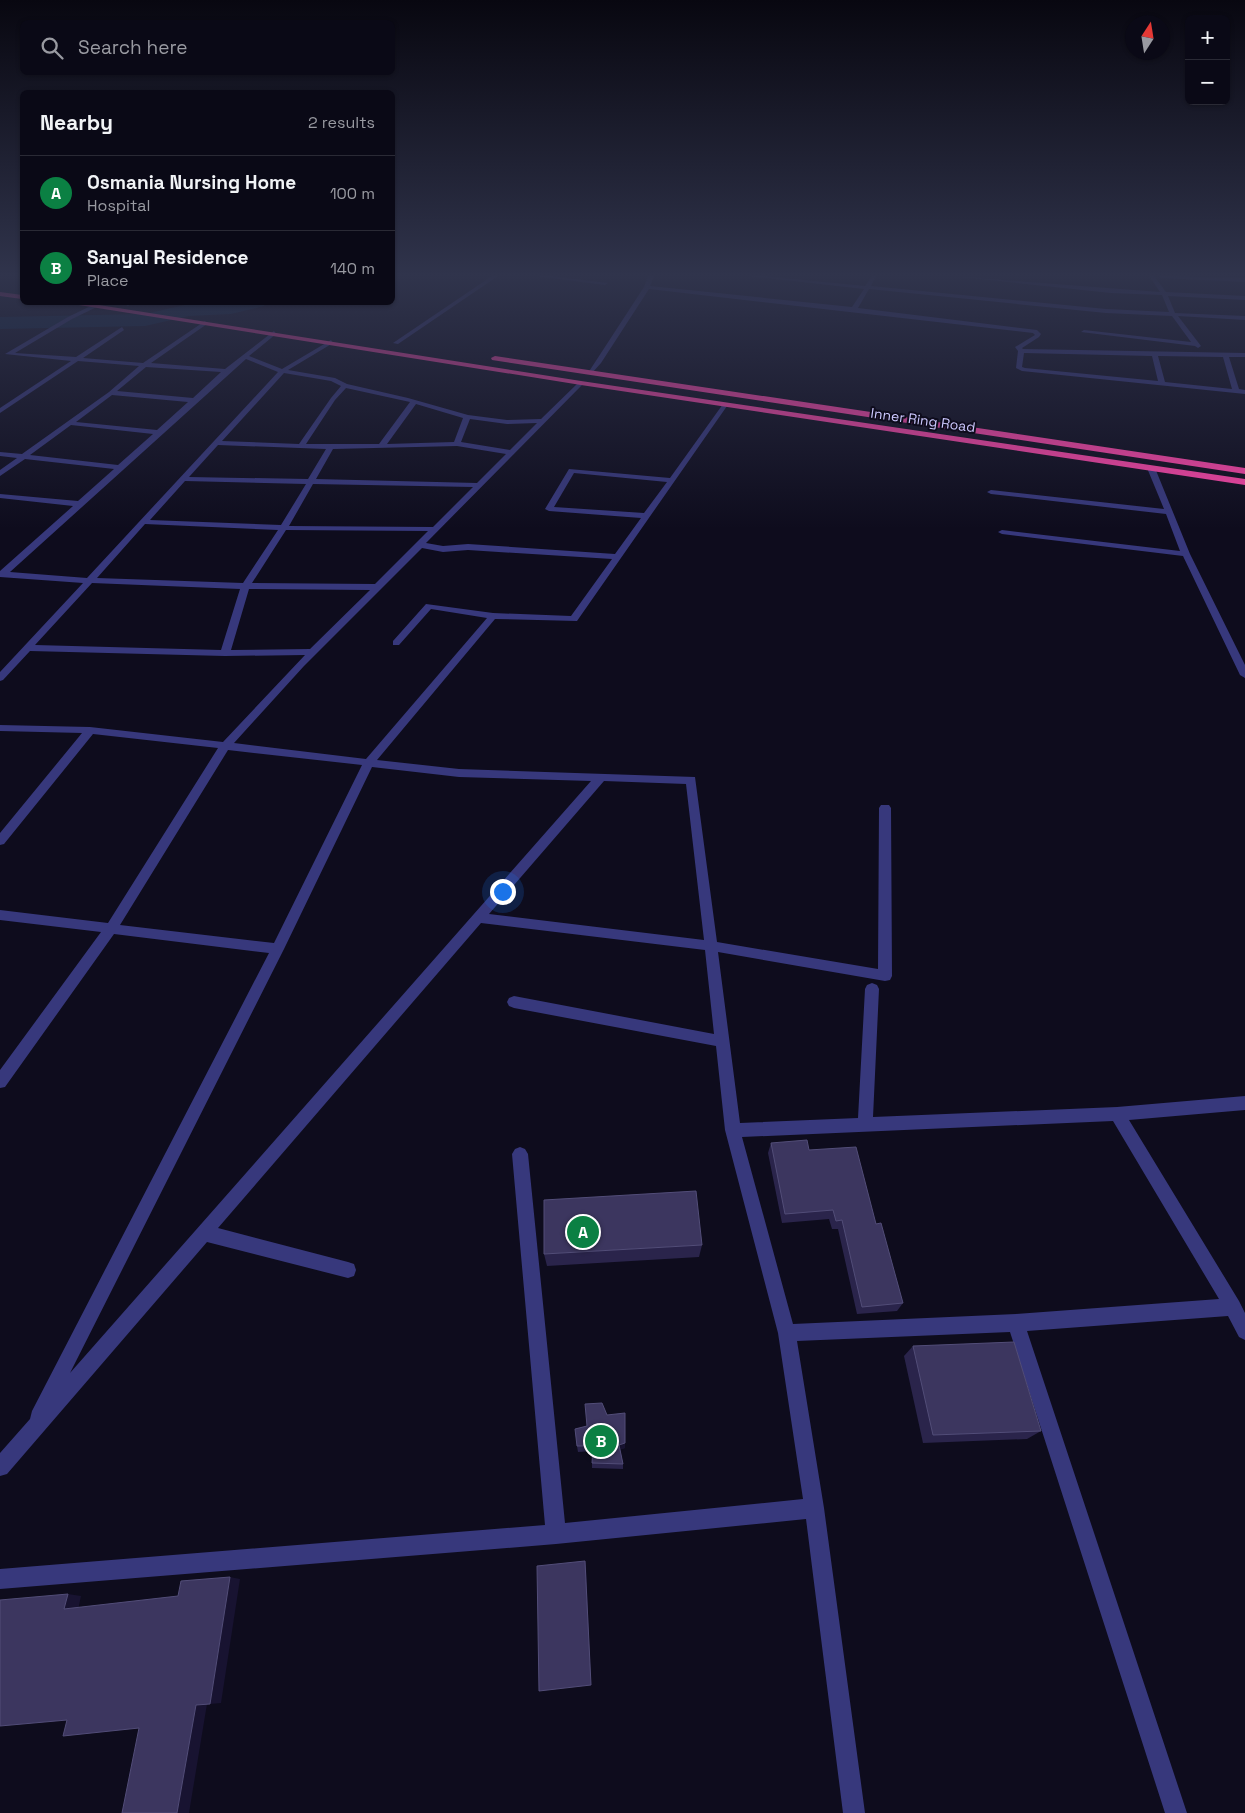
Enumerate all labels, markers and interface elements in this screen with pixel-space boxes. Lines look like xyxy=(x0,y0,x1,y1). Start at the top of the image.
north arrow xyxy=(1125,15,1170,60)
map controls xyxy=(1185,15,1230,105)
button: + xyxy=(1185,15,1230,60)
search box xyxy=(20,20,395,75)
icon: search xyxy=(38,34,66,62)
text: Search here xyxy=(78,35,188,60)
button: − xyxy=(1185,60,1230,105)
text: Nearby xyxy=(40,109,113,136)
text: 2 results xyxy=(308,112,375,133)
text: Osmania Nursing Home xyxy=(87,170,296,195)
text: A xyxy=(51,183,61,204)
text: 100 m xyxy=(330,183,375,204)
text: Hospital xyxy=(87,195,150,216)
text: Sanyal Residence xyxy=(87,245,248,270)
text: B xyxy=(51,258,61,279)
text: 140 m xyxy=(330,258,375,279)
text: Place xyxy=(87,270,129,291)
street label: Inner Ring Road xyxy=(869,404,977,436)
your location xyxy=(490,879,516,905)
pin: A xyxy=(567,1213,599,1251)
pin: B xyxy=(585,1422,617,1460)

